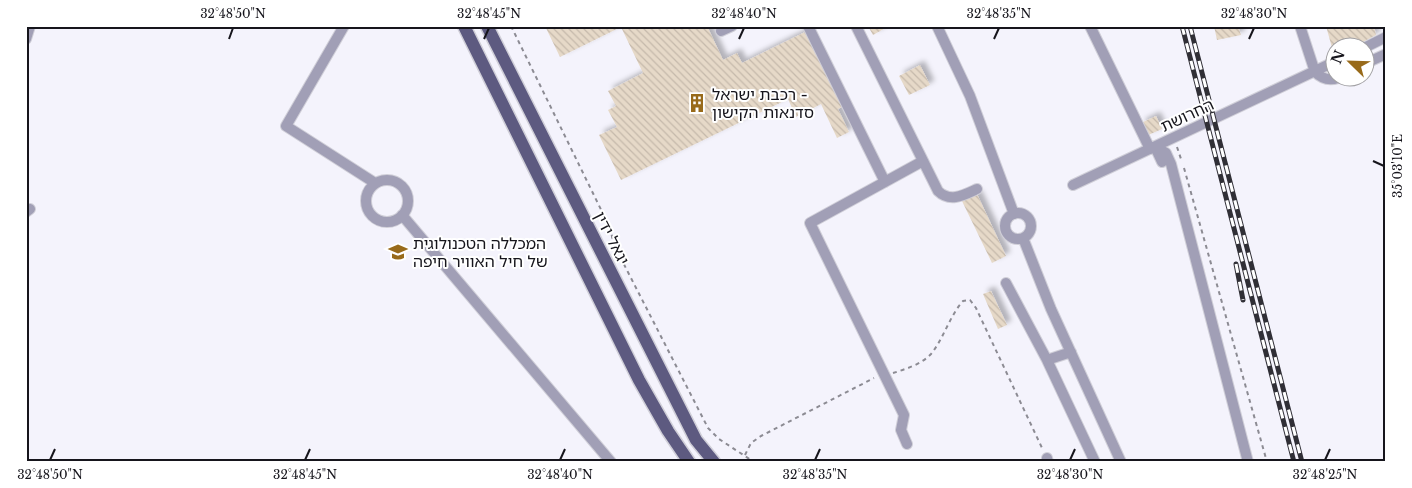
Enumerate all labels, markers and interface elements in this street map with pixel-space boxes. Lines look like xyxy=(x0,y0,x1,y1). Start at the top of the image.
text: 32°48'50"N xyxy=(200,6,266,21)
text: 32°48'45"N xyxy=(457,6,521,21)
text: 32°48'40"N xyxy=(711,6,777,21)
text: 32°48'35"N xyxy=(967,6,1032,21)
text: 32°48'30"N xyxy=(1221,6,1287,21)
north arrow xyxy=(1324,38,1374,88)
text: N xyxy=(1327,47,1349,66)
place label: רכבת ישראל - סדנאות הקישון xyxy=(712,84,814,122)
building icon: רכבת ישראל - סדנאות הקישון xyxy=(686,92,708,114)
street label: החרושת xyxy=(1157,94,1217,136)
text: 35°03'10"E xyxy=(1390,134,1405,198)
street label: יגאל ידין xyxy=(590,208,634,268)
place label: המכללה הטכנולוגית של חיל האוויר חיפה xyxy=(413,233,548,271)
school or university icon: המכללה הטכנולוגית של חיל האוויר חיפה xyxy=(387,241,409,263)
text: 32°48'50"N xyxy=(17,467,83,482)
text: 32°48'45"N xyxy=(273,467,337,482)
text: 32°48'40"N xyxy=(527,467,593,482)
text: 32°48'35"N xyxy=(783,467,848,482)
text: 32°48'30"N xyxy=(1037,467,1103,482)
text: 32°48'25"N xyxy=(1293,467,1358,482)

